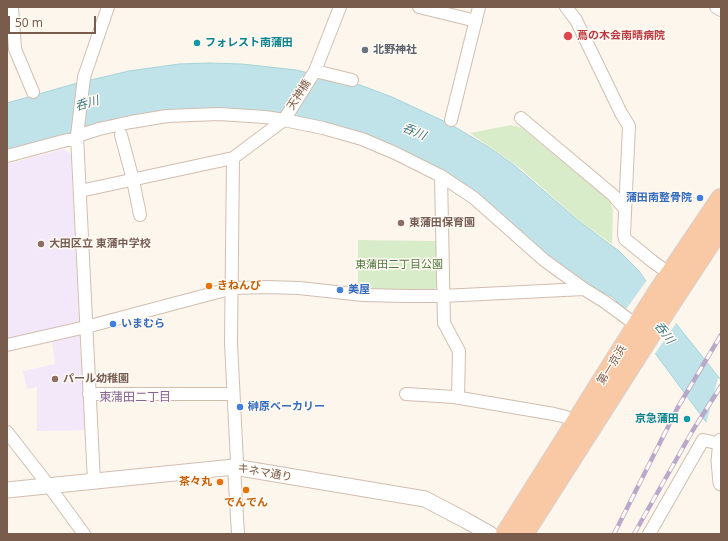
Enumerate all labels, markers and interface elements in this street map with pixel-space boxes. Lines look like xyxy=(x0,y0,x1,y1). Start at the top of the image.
scale bar xyxy=(10,8,98,34)
text: 50 m xyxy=(15,14,43,31)
place label: 蔦の木会南晴病院 xyxy=(577,29,665,43)
marker: 蔦の木会南晴病院 xyxy=(562,30,574,42)
place label: フォレスト南蒲田 xyxy=(205,36,293,50)
marker: フォレスト南蒲田 xyxy=(192,38,202,48)
place label: 北野神社 xyxy=(373,43,417,57)
marker: 北野神社 xyxy=(360,45,370,55)
street label: 天神橋 xyxy=(284,78,314,112)
water label: 呑川 xyxy=(73,94,101,114)
water label: 呑川 xyxy=(400,121,428,143)
place label: 蒲田南整骨院 xyxy=(626,191,692,205)
marker: 蒲田南整骨院 xyxy=(695,193,705,203)
place label: 東蒲田保育園 xyxy=(409,216,475,230)
marker: 東蒲田保育園 xyxy=(396,218,406,228)
place label: 大田区立 東蒲中学校 xyxy=(49,237,151,251)
marker: 大田区立 東蒲中学校 xyxy=(36,239,46,249)
park label: 東蒲田二丁目公園 xyxy=(355,258,443,272)
place label: きねんび xyxy=(217,279,261,293)
marker: きねんび xyxy=(204,281,214,291)
place label: 美屋 xyxy=(348,283,370,297)
marker: 美屋 xyxy=(335,285,345,295)
place label: いまむら xyxy=(121,317,165,331)
marker: いまむら xyxy=(108,319,118,329)
water label: 呑川 xyxy=(651,319,677,347)
street label: 第一京浜 xyxy=(595,343,629,387)
place label: パール幼稚園 xyxy=(63,372,129,386)
marker: パール幼稚園 xyxy=(50,374,60,384)
district label: 東蒲田二丁目 xyxy=(99,391,171,405)
place label: 榊原ベーカリー xyxy=(248,400,325,414)
marker: 榊原ベーカリー xyxy=(235,402,245,412)
place label: 京急蒲田 xyxy=(635,412,679,426)
marker: 京急蒲田 xyxy=(682,414,692,424)
street label: キネマ通り xyxy=(237,462,293,484)
place label: 茶々丸 xyxy=(179,475,212,489)
marker: 茶々丸 xyxy=(215,477,225,487)
marker: でんでん xyxy=(241,485,251,495)
place label: でんでん xyxy=(224,496,268,510)

